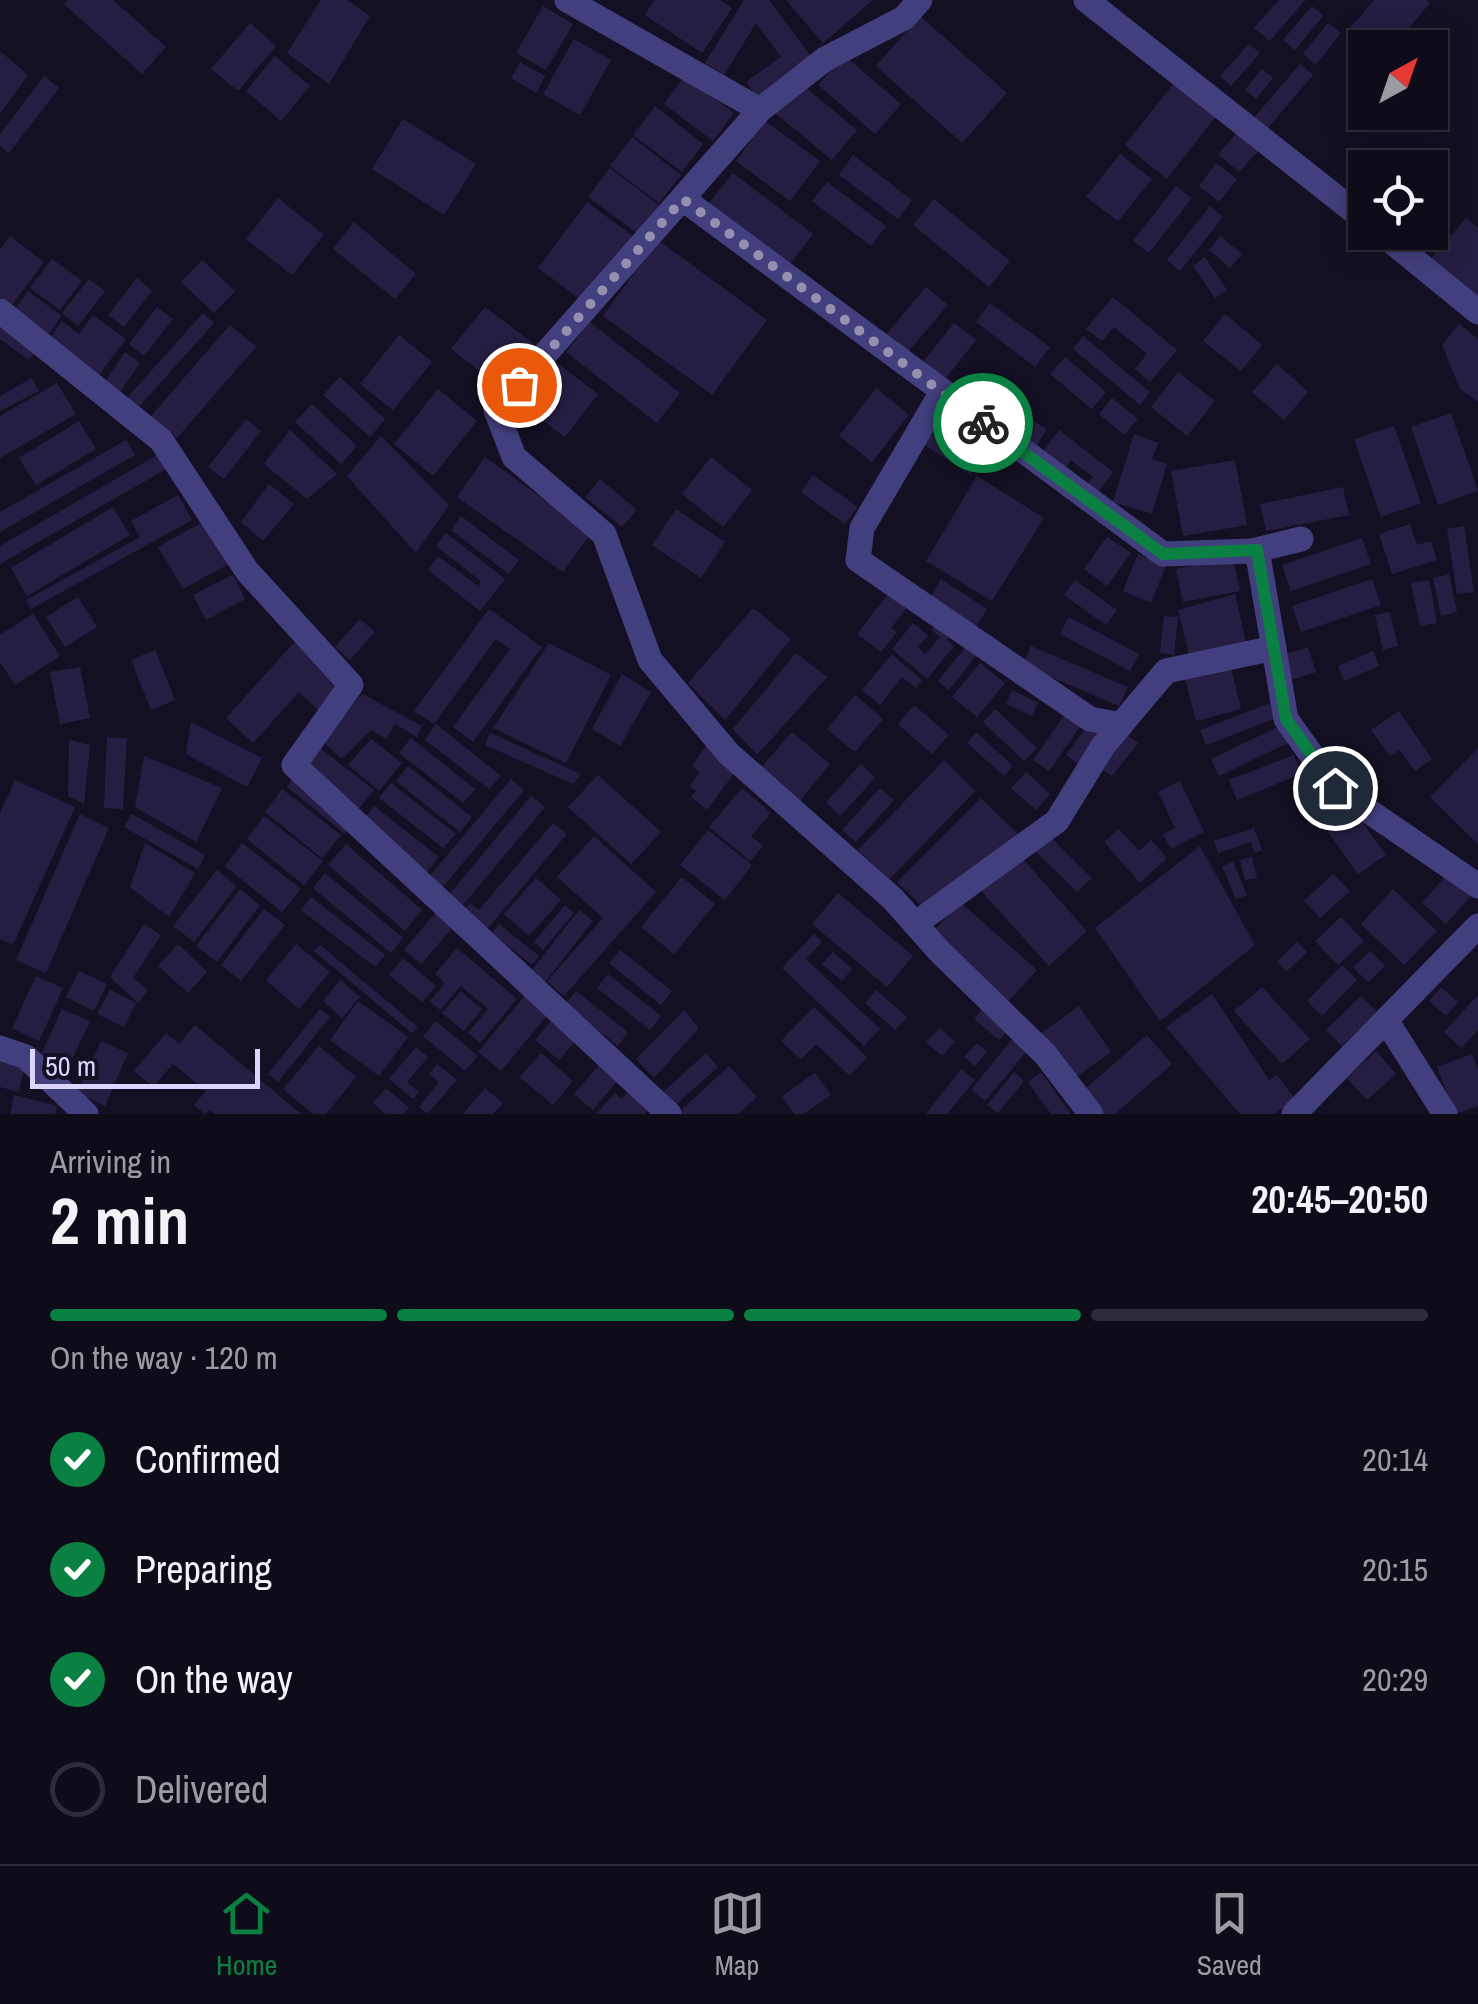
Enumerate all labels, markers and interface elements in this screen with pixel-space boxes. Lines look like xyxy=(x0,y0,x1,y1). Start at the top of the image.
north arrow xyxy=(1348,30,1448,130)
map controls xyxy=(1348,30,1448,250)
button: locate xyxy=(1348,150,1448,250)
pin xyxy=(477,343,562,428)
icon: bag xyxy=(492,358,547,413)
courier xyxy=(933,373,1033,473)
icon: bike xyxy=(956,396,1011,451)
pin xyxy=(1293,746,1378,831)
icon: home xyxy=(1308,761,1363,816)
scale bar xyxy=(30,1044,260,1088)
text: 50 m xyxy=(45,1047,96,1085)
text: Arriving in xyxy=(50,1140,171,1183)
text: 20:45–20:50 xyxy=(1251,1174,1428,1225)
text: 2 min xyxy=(50,1177,189,1264)
text: On the way · 120 m xyxy=(50,1336,278,1379)
icon: check xyxy=(50,1432,105,1487)
text: Confirmed xyxy=(135,1434,280,1485)
text: 20:14 xyxy=(1362,1438,1428,1481)
icon: check xyxy=(50,1542,105,1597)
text: Preparing xyxy=(135,1544,272,1595)
text: 20:15 xyxy=(1362,1548,1428,1591)
icon: check xyxy=(50,1652,105,1707)
text: On the way xyxy=(135,1654,293,1705)
text: 20:29 xyxy=(1362,1658,1428,1701)
text: Delivered xyxy=(135,1764,268,1815)
tab: Home xyxy=(216,1886,277,1984)
tab: Map xyxy=(710,1886,765,1984)
tab: Saved xyxy=(1197,1886,1262,1984)

